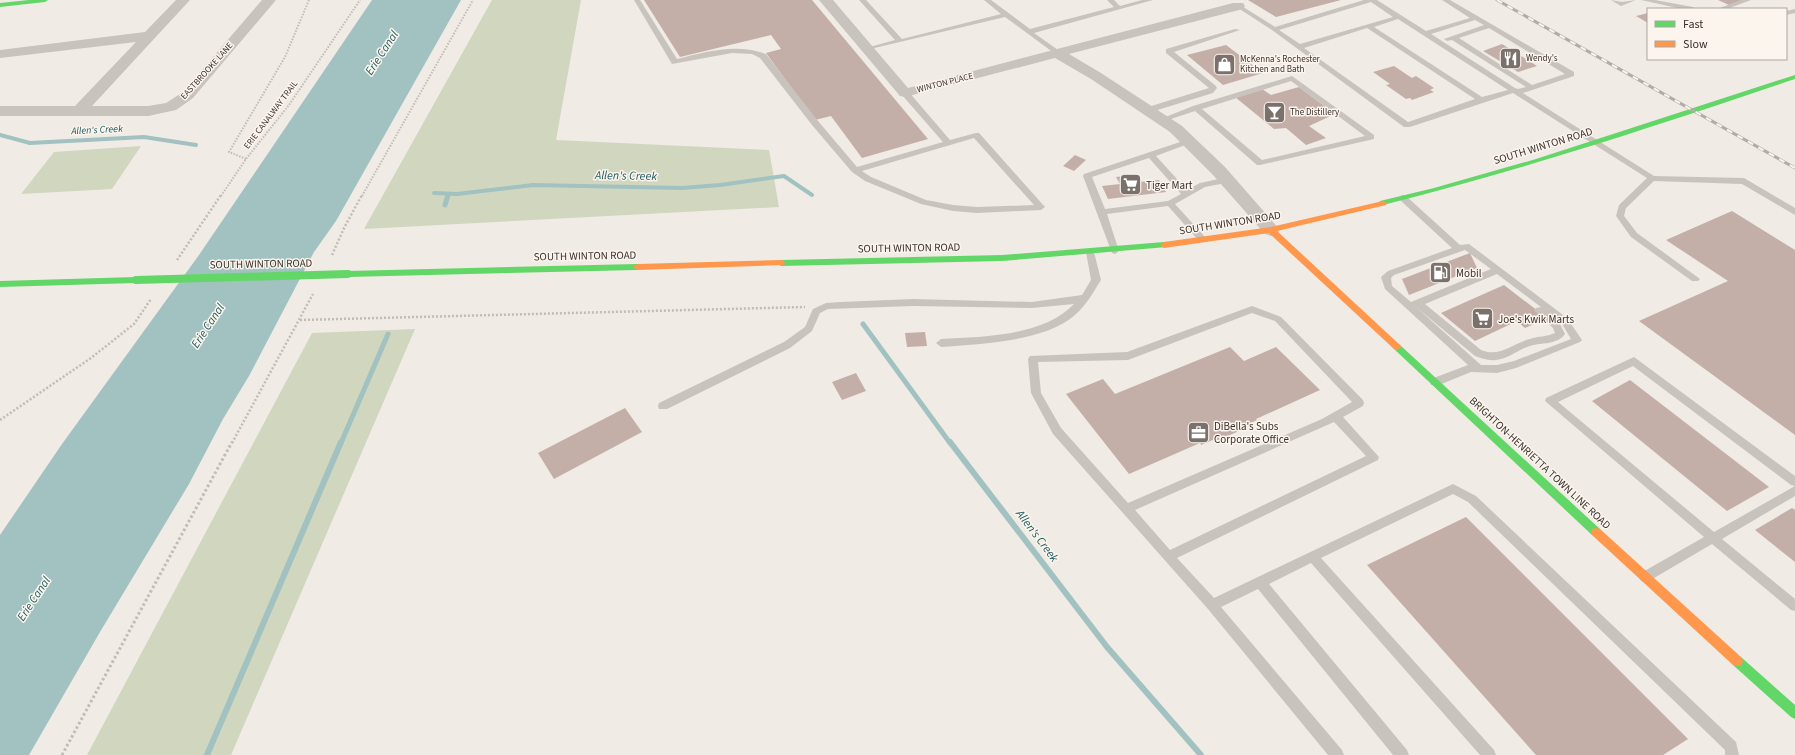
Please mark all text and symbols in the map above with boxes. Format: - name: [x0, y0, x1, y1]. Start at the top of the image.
- legend: [1647, 8, 1787, 60]
- text: Fast: [1683, 16, 1703, 33]
- water label: Erie Canal: [361, 27, 403, 79]
- text: Slow: [1683, 36, 1708, 53]
- street label: EASTBROOKE LANE: [178, 39, 236, 102]
- restaurant icon: Wendy's: [1497, 45, 1523, 71]
- shop icon: McKenna's Rochester Kitchen and Bath: [1212, 51, 1238, 77]
- place label: Wendy's: [1526, 52, 1558, 65]
- place label: McKenna's Rochester Kitchen and Bath: [1240, 53, 1321, 76]
- street label: WINTON PLACE: [915, 70, 975, 96]
- street label: ERIE CANALWAY TRAIL: [241, 78, 301, 152]
- bar icon: The Distillery: [1262, 99, 1288, 125]
- place label: The Distillery: [1290, 106, 1340, 119]
- water label: Allen's Creek: [70, 122, 123, 138]
- street label: SOUTH WINTON ROAD: [1492, 124, 1594, 168]
- water label: Allen's Creek: [594, 167, 657, 185]
- supermarket icon: Tiger Mart: [1117, 172, 1143, 198]
- place label: Tiger Mart: [1146, 178, 1193, 193]
- street label: SOUTH WINTON ROAD: [1178, 208, 1282, 238]
- street label: SOUTH WINTON ROAD: [858, 240, 961, 256]
- street label: SOUTH WINTON ROAD: [534, 248, 637, 264]
- street label: SOUTH WINTON ROAD: [210, 256, 313, 272]
- fuel station icon: Mobil: [1427, 260, 1453, 286]
- place label: Mobil: [1456, 266, 1482, 281]
- water label: Erie Canal: [187, 300, 229, 352]
- supermarket icon: Joe's Kwik Marts: [1469, 306, 1495, 332]
- place label: Joe's Kwik Marts: [1498, 312, 1574, 327]
- street label: BRIGHTON-HENRIETTA TOWN LINE ROAD: [1466, 393, 1614, 533]
- office icon: DiBella's Subs Corporate Office: [1186, 419, 1212, 445]
- place label: DiBella's Subs Corporate Office: [1214, 419, 1289, 447]
- water label: Allen's Creek: [1011, 505, 1063, 566]
- water label: Erie Canal: [13, 573, 55, 625]

